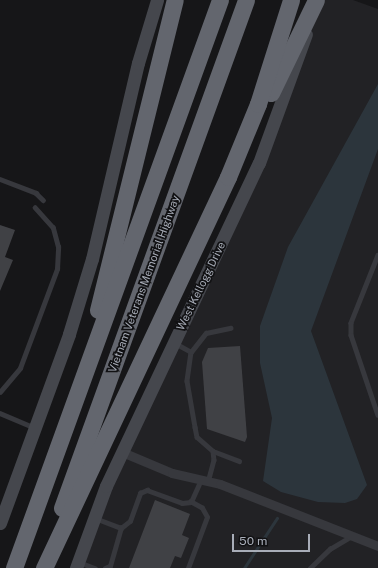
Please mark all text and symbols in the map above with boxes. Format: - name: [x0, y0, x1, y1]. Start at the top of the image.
- street label: Vietnam Veterans Memorial Highway: [106, 193, 182, 375]
- street label: West Kellogg Drive: [174, 240, 228, 332]
- scale bar: [234, 526, 312, 552]
- text: 50 m: [239, 534, 267, 548]

